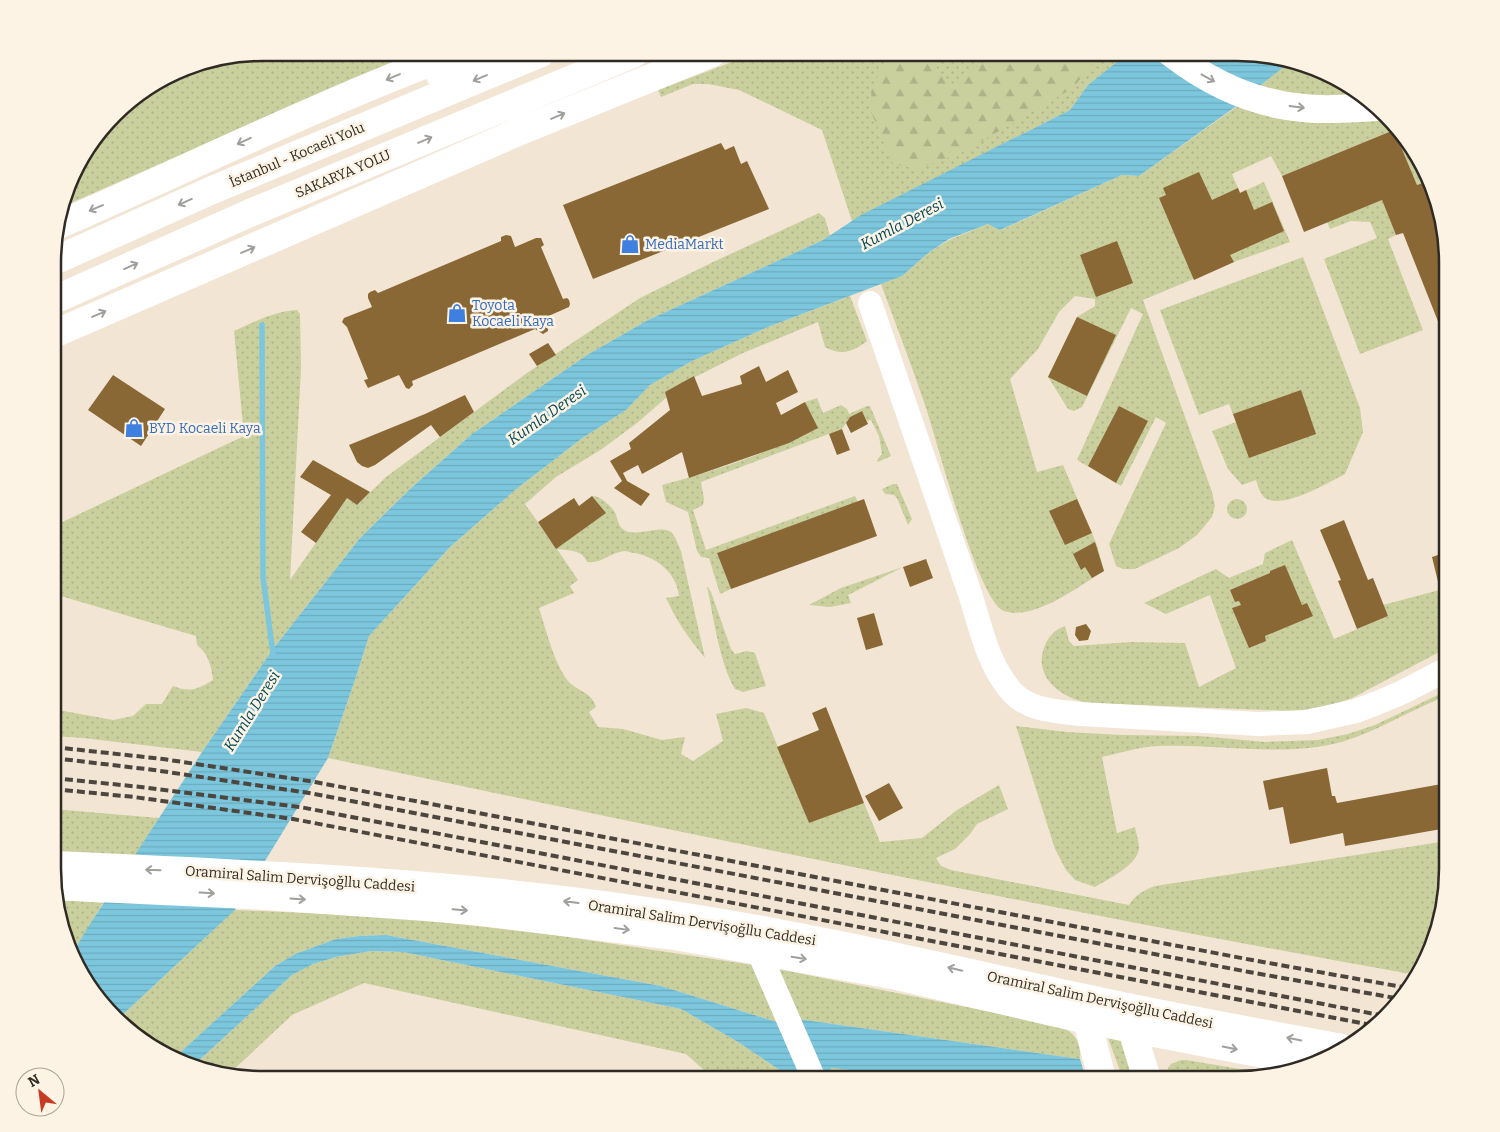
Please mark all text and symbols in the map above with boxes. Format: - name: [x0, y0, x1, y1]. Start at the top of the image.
- one-way arrow: [386, 73, 401, 82]
- one-way arrow: [1201, 73, 1216, 83]
- one-way arrow: [473, 74, 488, 84]
- one-way arrow: [1289, 103, 1305, 113]
- one-way arrow: [550, 110, 565, 120]
- street label: İstanbul - Kocaeli Yolu: [227, 119, 367, 191]
- one-way arrow: [417, 135, 432, 145]
- one-way arrow: [237, 137, 252, 147]
- street label: SAKARYA YOLU: [293, 146, 394, 202]
- water label: Kumla Deresi: [858, 195, 946, 253]
- one-way arrow: [178, 198, 193, 207]
- one-way arrow: [89, 204, 104, 214]
- shop icon: MediaMarkt: [619, 233, 641, 255]
- place label: MediaMarkt: [645, 236, 723, 253]
- one-way arrow: [240, 244, 255, 254]
- one-way arrow: [123, 261, 138, 271]
- place label: Toyota Kocaeli Kaya: [472, 297, 554, 330]
- shop icon: Toyota Kocaeli Kaya: [446, 302, 468, 324]
- one-way arrow: [91, 309, 106, 319]
- water label: Kumla Deresi: [505, 381, 589, 449]
- shop icon: BYD Kocaeli Kaya: [123, 417, 145, 439]
- place label: BYD Kocaeli Kaya: [149, 420, 261, 437]
- water label: Kumla Deresi: [220, 668, 284, 754]
- street label: Oramiral Salim Dervişoğllu Caddesi: [184, 862, 416, 896]
- one-way arrow: [145, 865, 161, 874]
- one-way arrow: [199, 889, 215, 898]
- one-way arrow: [290, 894, 306, 903]
- one-way arrow: [563, 897, 579, 907]
- street label: Oramiral Salim Dervişoğllu Caddesi: [587, 897, 817, 949]
- one-way arrow: [452, 905, 468, 915]
- one-way arrow: [613, 924, 629, 934]
- one-way arrow: [791, 953, 807, 963]
- one-way arrow: [947, 964, 963, 973]
- street label: Oramiral Salim Dervişoğllu Caddesi: [986, 968, 1214, 1032]
- one-way arrow: [1287, 1034, 1303, 1043]
- one-way arrow: [1221, 1043, 1237, 1053]
- north arrow: [15, 1067, 65, 1117]
- text: N: [25, 1071, 43, 1091]

